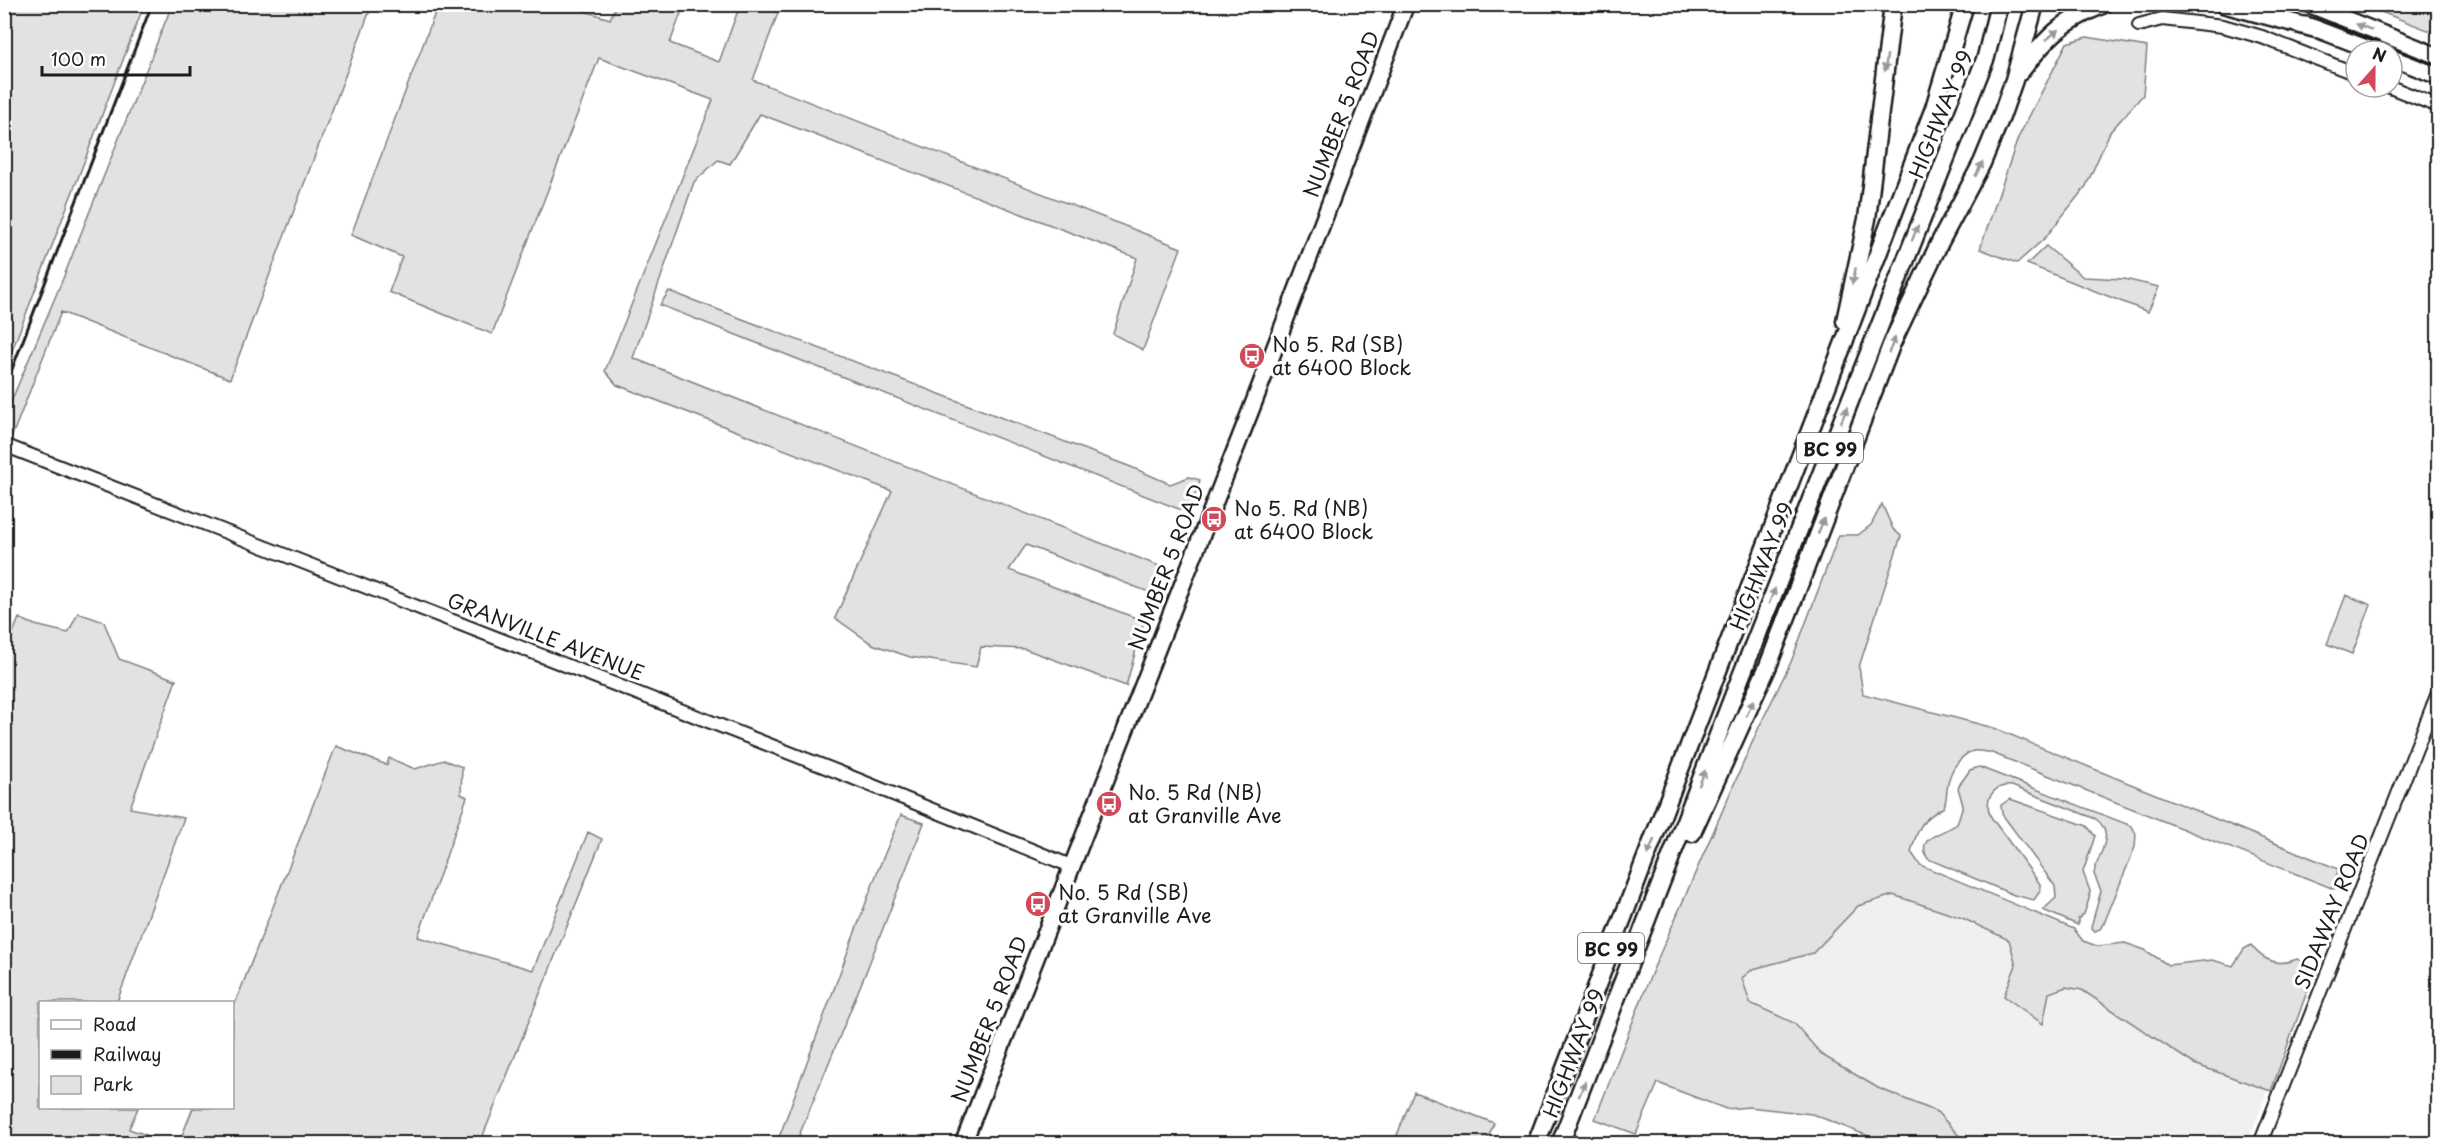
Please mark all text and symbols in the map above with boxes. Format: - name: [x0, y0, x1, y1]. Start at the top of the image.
- one-way arrow: [2355, 22, 2373, 32]
- street label: NUMBER 5 ROAD: [1295, 26, 1387, 202]
- one-way arrow: [2044, 29, 2059, 42]
- scale bar: [42, 39, 190, 77]
- north arrow: [2344, 39, 2404, 99]
- text: N: [2370, 41, 2390, 68]
- text: 100 m: [51, 45, 106, 72]
- street label: HIGHWAY 99: [1901, 45, 1979, 183]
- one-way arrow: [1881, 53, 1891, 72]
- one-way arrow: [1974, 161, 1983, 178]
- one-way arrow: [1910, 224, 1920, 242]
- one-way arrow: [1849, 267, 1858, 286]
- place label: No 5. Rd (SB) at 6400 Block: [1272, 329, 1411, 382]
- one-way arrow: [1887, 335, 1897, 353]
- bus stop icon: No 5. Rd (SB) at 6400 Block: [1237, 341, 1267, 371]
- one-way arrow: [1839, 406, 1849, 424]
- road number: BC 99: [1797, 433, 1863, 463]
- street label: NUMBER 5 ROAD: [1120, 479, 1212, 655]
- place label: No 5. Rd (NB) at 6400 Block: [1234, 493, 1373, 546]
- street label: HIGHWAY 99: [1722, 497, 1800, 635]
- bus stop icon: No 5. Rd (NB) at 6400 Block: [1199, 504, 1229, 534]
- one-way arrow: [1817, 517, 1827, 535]
- street label: GRANVILLE AVENUE: [443, 585, 649, 687]
- one-way arrow: [1768, 587, 1777, 605]
- one-way arrow: [1745, 699, 1754, 716]
- one-way arrow: [1698, 769, 1707, 787]
- place label: No. 5 Rd (NB) at Granville Ave: [1128, 777, 1282, 830]
- bus stop icon: No. 5 Rd (NB) at Granville Ave: [1094, 789, 1124, 819]
- street label: SIDAWAY ROAD: [2286, 829, 2376, 993]
- one-way arrow: [1645, 838, 1655, 856]
- place label: No. 5 Rd (SB) at Granville Ave: [1058, 877, 1212, 930]
- bus stop icon: No. 5 Rd (SB) at Granville Ave: [1023, 889, 1053, 919]
- street label: NUMBER 5 ROAD: [943, 931, 1035, 1107]
- road number: BC 99: [1578, 933, 1644, 963]
- street label: HIGHWAY 99: [1535, 984, 1611, 1122]
- legend: [39, 1001, 234, 1109]
- text: Road: [93, 1010, 137, 1037]
- text: Railway: [93, 1040, 161, 1067]
- text: Park: [93, 1070, 133, 1097]
- one-way arrow: [1578, 1080, 1587, 1098]

